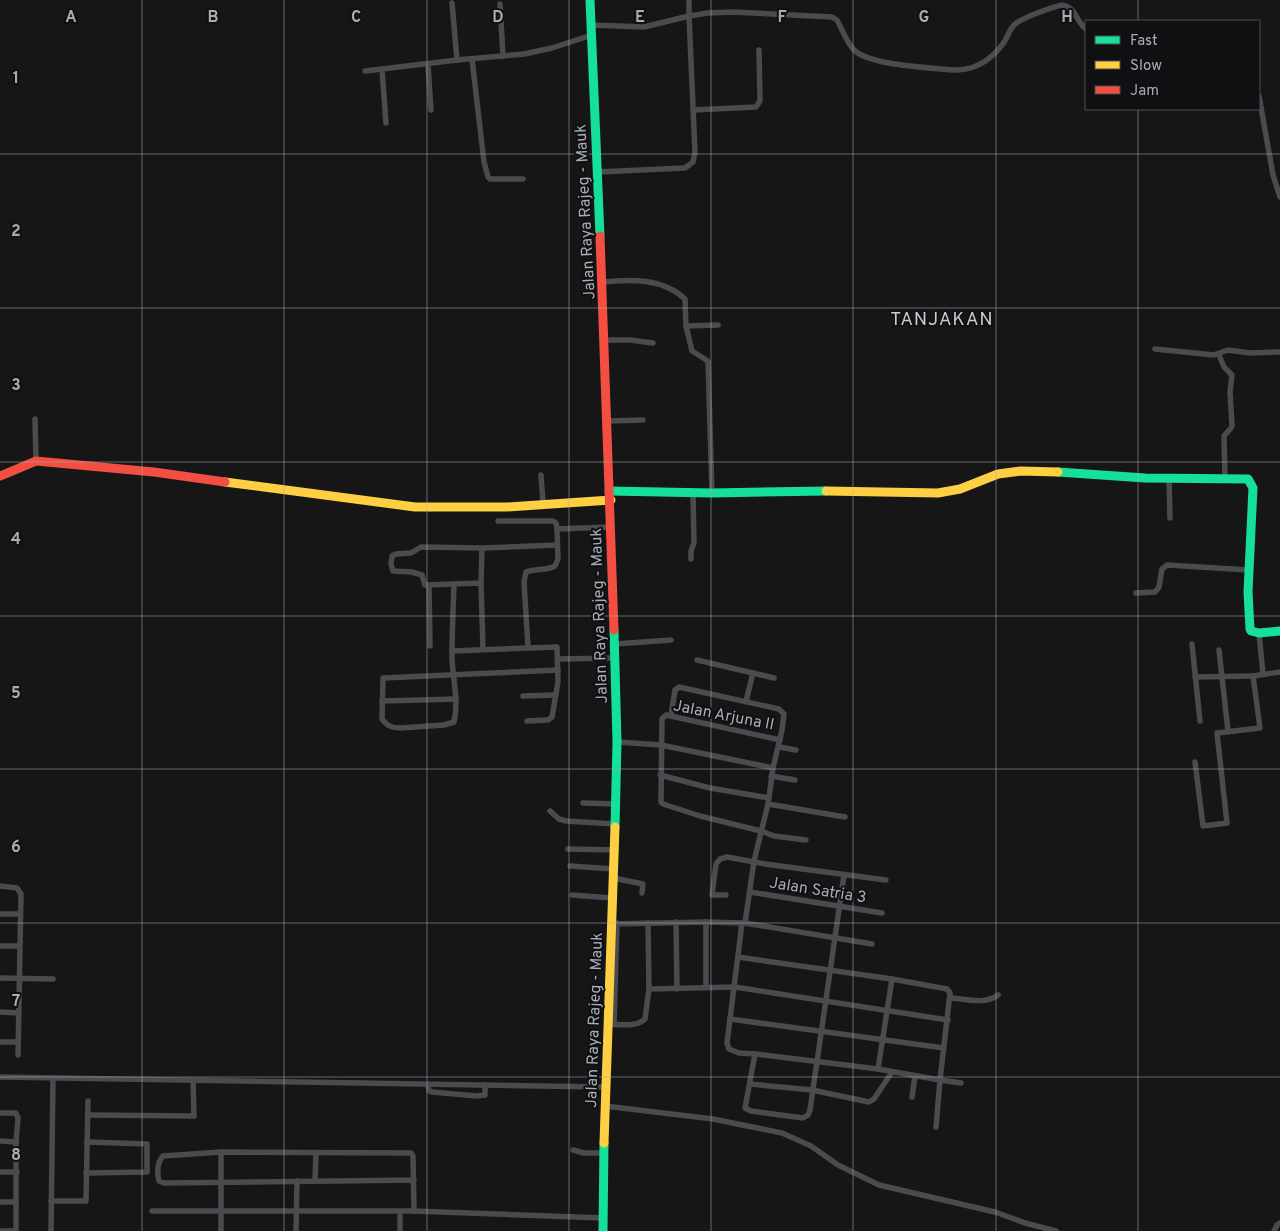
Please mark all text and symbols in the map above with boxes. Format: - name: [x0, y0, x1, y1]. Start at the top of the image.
- text: A: [65, 8, 77, 28]
- text: B: [207, 8, 219, 28]
- text: C: [351, 8, 361, 28]
- text: D: [492, 8, 504, 28]
- text: E: [635, 8, 645, 28]
- text: F: [777, 8, 787, 28]
- text: G: [919, 8, 929, 28]
- text: H: [1061, 8, 1073, 28]
- legend: [1085, 20, 1260, 110]
- text: Fast: [1130, 32, 1158, 51]
- text: Slow: [1130, 57, 1162, 76]
- text: 1: [13, 69, 19, 89]
- text: Jam: [1130, 82, 1159, 101]
- street label: Jalan Raya Rajeg - Mauk: [571, 124, 601, 300]
- text: 2: [11, 222, 21, 242]
- district label: TANJAKAN: [890, 308, 994, 332]
- text: 3: [11, 376, 21, 396]
- street label: Jalan Raya Rajeg - Mauk: [587, 528, 613, 704]
- text: 4: [11, 530, 21, 550]
- text: 5: [11, 684, 21, 704]
- street label: Jalan Arjuna II: [671, 696, 776, 736]
- text: 6: [11, 838, 21, 858]
- street label: Jalan Satria 3: [768, 873, 868, 909]
- street label: Jalan Raya Rajeg - Mauk: [582, 932, 608, 1108]
- text: 7: [12, 992, 20, 1012]
- text: 8: [11, 1146, 21, 1166]

